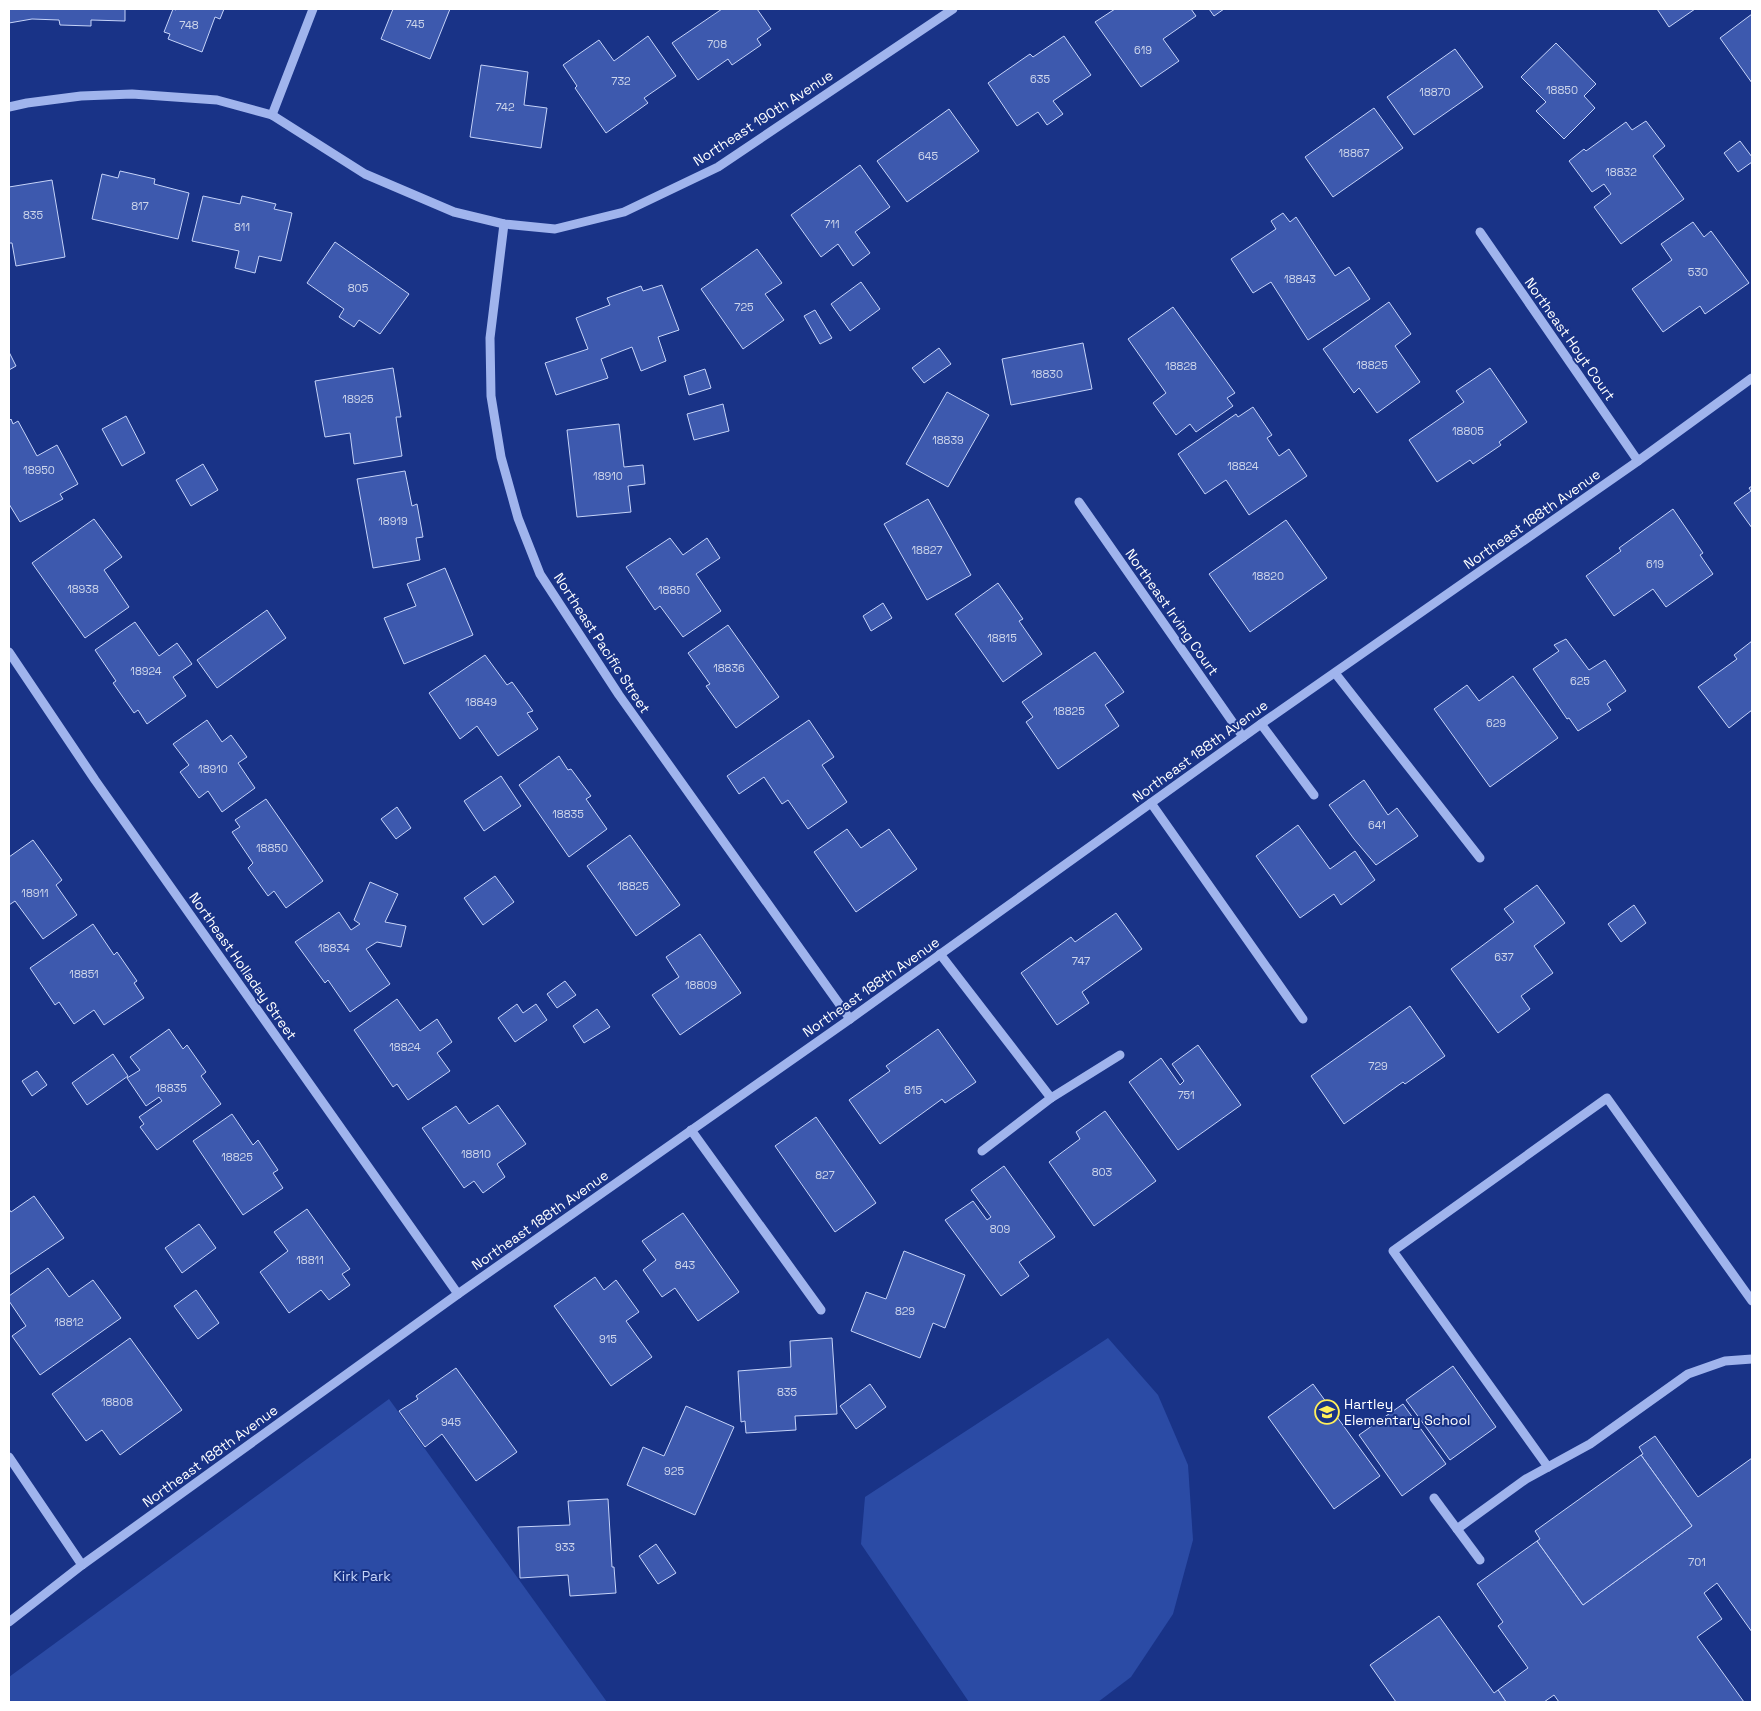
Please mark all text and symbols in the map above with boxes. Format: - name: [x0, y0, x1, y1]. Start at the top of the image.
- house number: 745: [405, 17, 425, 31]
- house number: 748: [179, 18, 199, 32]
- house number: 708: [707, 37, 727, 51]
- house number: 619: [1134, 43, 1152, 57]
- street label: Northeast 190th Avenue: [690, 66, 836, 170]
- house number: 635: [1030, 72, 1050, 86]
- house number: 732: [611, 74, 631, 88]
- house number: 18850: [1546, 83, 1578, 97]
- house number: 18870: [1419, 85, 1451, 99]
- house number: 742: [495, 100, 515, 114]
- house number: 18867: [1338, 146, 1370, 160]
- house number: 645: [918, 149, 939, 163]
- house number: 18832: [1605, 165, 1637, 179]
- house number: 817: [131, 199, 149, 213]
- house number: 835: [23, 208, 43, 222]
- house number: 711: [824, 217, 840, 231]
- house number: 811: [234, 220, 250, 234]
- house number: 530: [1688, 265, 1708, 279]
- house number: 18843: [1284, 272, 1316, 286]
- street label: Northeast Hoyt Court: [1521, 274, 1619, 404]
- house number: 805: [348, 281, 369, 295]
- house number: 725: [734, 300, 754, 314]
- house number: 18825: [1356, 358, 1388, 372]
- house number: 18828: [1165, 359, 1197, 373]
- house number: 18830: [1031, 367, 1063, 381]
- house number: 18925: [342, 392, 374, 406]
- house number: 18805: [1452, 424, 1484, 438]
- house number: 18839: [932, 433, 964, 447]
- house number: 18824: [1227, 459, 1259, 473]
- house number: 18950: [23, 463, 55, 477]
- street label: Northeast 188th Avenue: [1460, 465, 1604, 573]
- house number: 18910: [593, 469, 623, 483]
- house number: 18919: [378, 514, 408, 528]
- house number: 18827: [911, 543, 943, 557]
- street label: Northeast Irving Court: [1121, 545, 1223, 679]
- house number: 619: [1646, 557, 1664, 571]
- street label: Northeast Pacific Street: [550, 569, 654, 717]
- house number: 18820: [1252, 569, 1284, 583]
- house number: 18938: [67, 582, 99, 596]
- house number: 18850: [658, 583, 690, 597]
- house number: 18815: [987, 631, 1017, 645]
- house number: 18836: [713, 661, 745, 675]
- house number: 18924: [130, 664, 162, 678]
- house number: 625: [1570, 674, 1590, 688]
- house number: 18849: [465, 695, 497, 709]
- street label: Northeast 188th Avenue: [1129, 696, 1271, 806]
- house number: 18825: [1053, 704, 1085, 718]
- house number: 629: [1486, 716, 1506, 730]
- house number: 18910: [198, 762, 228, 776]
- house number: 18835: [552, 807, 584, 821]
- house number: 641: [1368, 818, 1386, 832]
- house number: 18850: [256, 841, 288, 855]
- house number: 18825: [617, 879, 649, 893]
- house number: 18911: [21, 886, 49, 900]
- street label: Northeast Holladay Street: [185, 889, 301, 1043]
- street label: Northeast 188th Avenue: [799, 933, 943, 1041]
- house number: 18834: [318, 941, 350, 955]
- house number: 637: [1494, 950, 1514, 964]
- house number: 747: [1072, 954, 1090, 968]
- house number: 18851: [69, 967, 99, 981]
- house number: 18809: [685, 978, 717, 992]
- house number: 18824: [389, 1040, 421, 1054]
- house number: 729: [1368, 1059, 1388, 1073]
- house number: 18835: [155, 1081, 187, 1095]
- house number: 815: [904, 1083, 922, 1097]
- house number: 751: [1177, 1088, 1195, 1102]
- house number: 18810: [461, 1147, 491, 1161]
- house number: 18825: [221, 1150, 253, 1164]
- house number: 803: [1092, 1165, 1113, 1179]
- street label: Northeast 188th Avenue: [468, 1166, 612, 1274]
- house number: 827: [815, 1168, 835, 1182]
- house number: 809: [990, 1222, 1011, 1236]
- house number: 18811: [296, 1253, 324, 1267]
- house number: 843: [675, 1258, 696, 1272]
- house number: 829: [895, 1304, 915, 1318]
- house number: 18812: [54, 1315, 84, 1329]
- house number: 915: [599, 1332, 617, 1346]
- house number: 835: [777, 1385, 797, 1399]
- house number: 18808: [101, 1395, 133, 1409]
- place label: Hartley Elementary School: [1344, 1395, 1470, 1429]
- school or university icon: Hartley Elementary School: [1314, 1399, 1340, 1425]
- street label: Northeast 188th Avenue: [139, 1401, 281, 1511]
- house number: 945: [441, 1415, 462, 1429]
- house number: 925: [664, 1464, 684, 1478]
- house number: 933: [555, 1540, 575, 1554]
- house number: 701: [1688, 1555, 1706, 1569]
- park label: Kirk Park: [333, 1567, 391, 1585]

